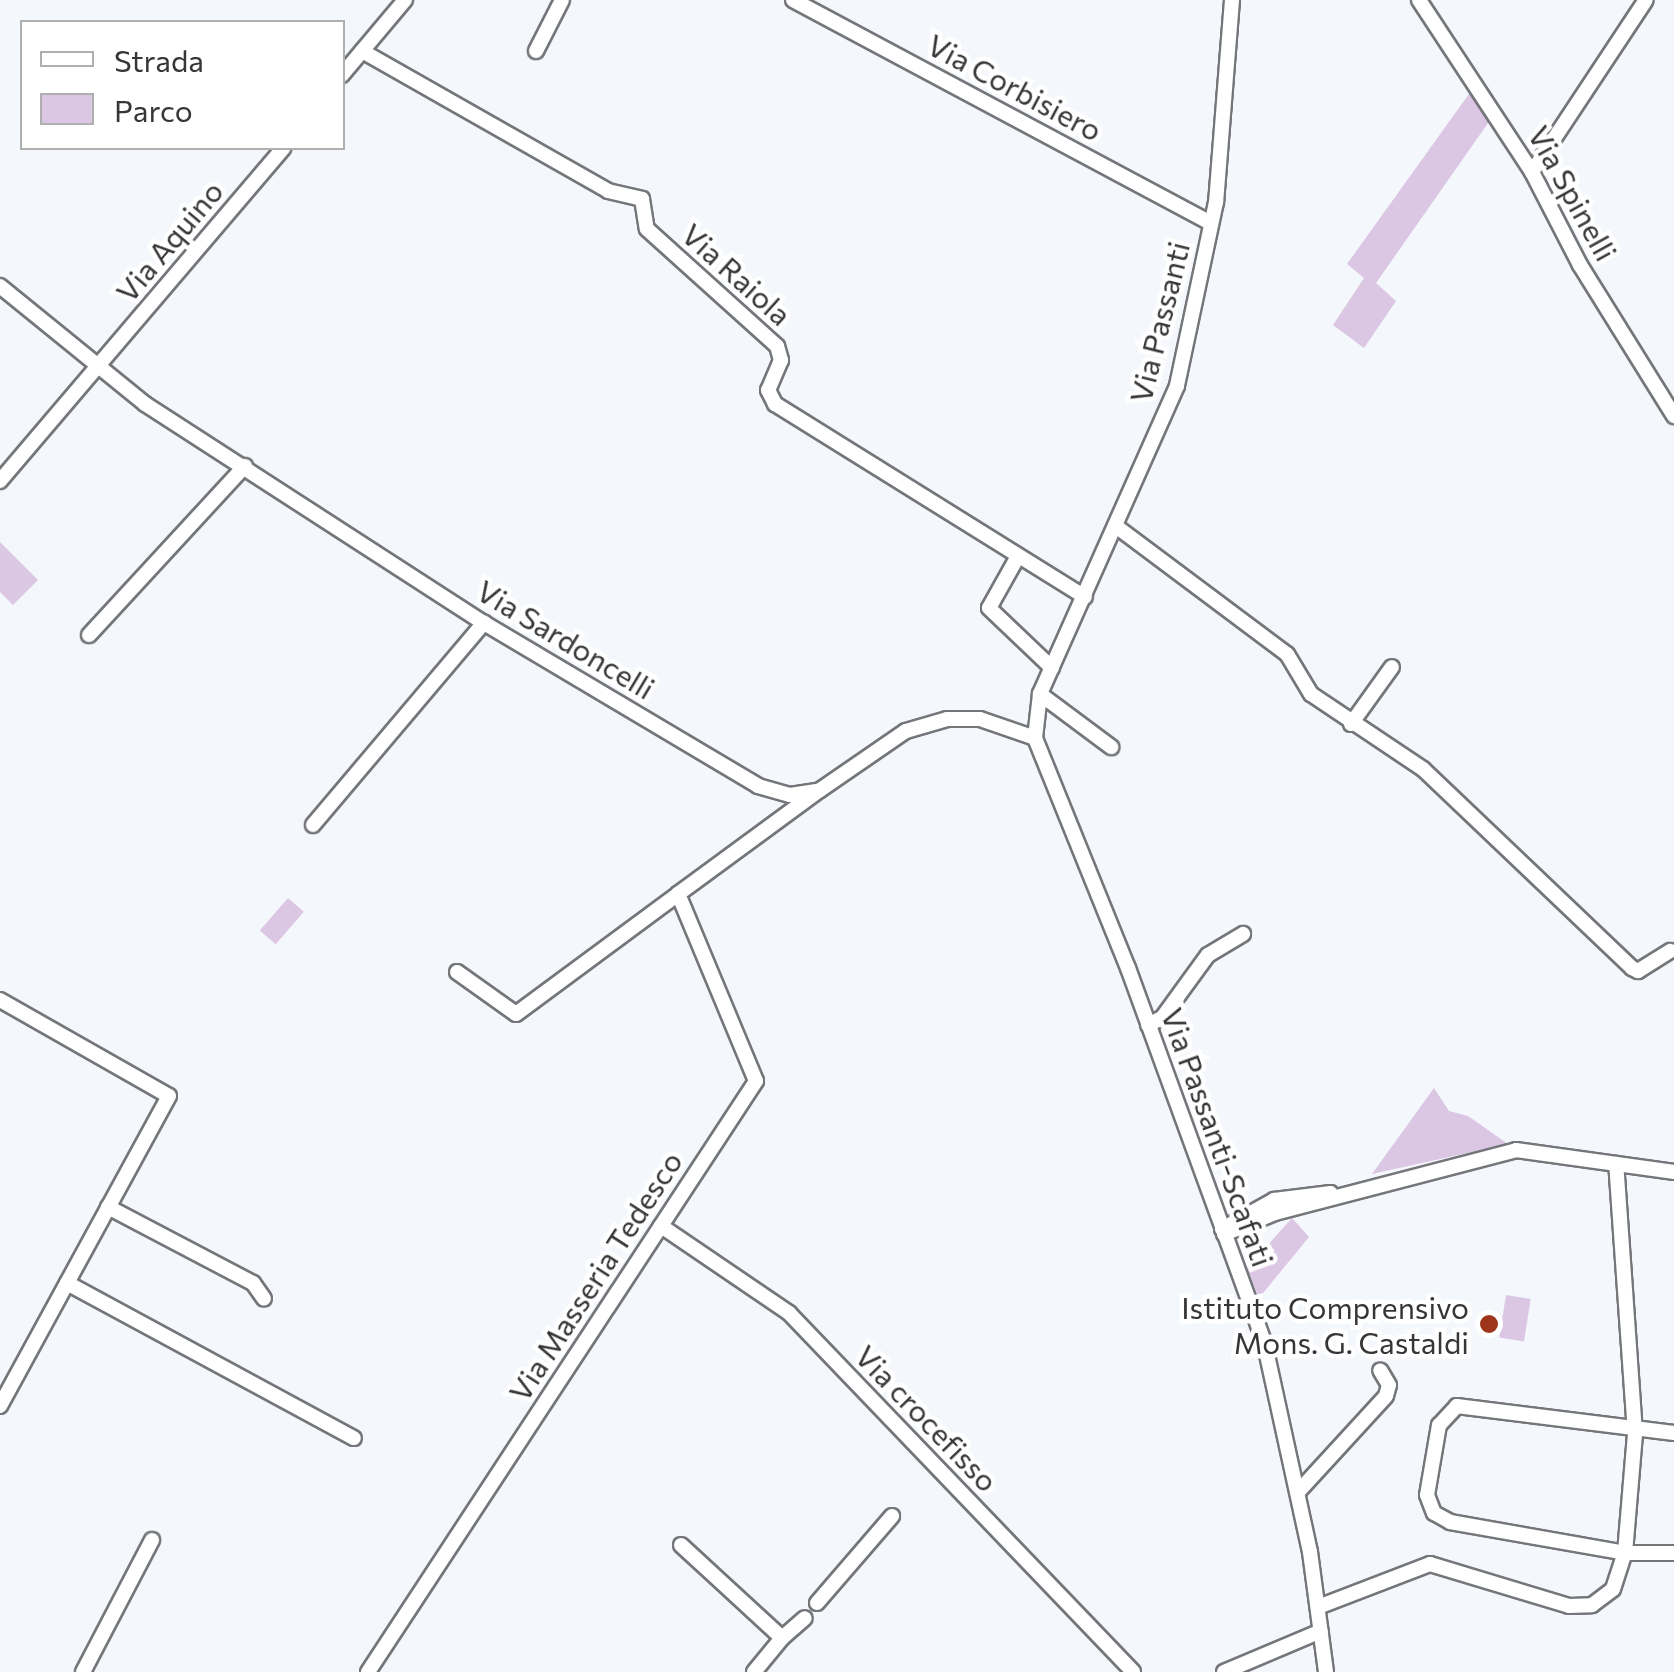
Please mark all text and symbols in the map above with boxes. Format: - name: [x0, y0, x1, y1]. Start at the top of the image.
- legend: [20, 20, 345, 150]
- street label: Via Corbisiero: [922, 26, 1108, 148]
- text: Strada: [114, 41, 204, 78]
- text: Parco: [114, 91, 193, 128]
- street label: Via Spinelli: [1521, 119, 1625, 267]
- street label: Via Aquino: [108, 173, 230, 309]
- street label: Via Raiola: [675, 216, 799, 332]
- street label: Via Passanti: [1122, 238, 1196, 406]
- street label: Via Sardoncelli: [471, 572, 661, 706]
- street label: Via Passanti-Scafati: [1154, 1003, 1282, 1271]
- street label: Via Masseria Tedesco: [501, 1144, 689, 1408]
- place label: Istituto Comprensivo Mons. G. Castaldi: [1181, 1289, 1469, 1360]
- marker: Istituto Comprensivo Mons. G. Castaldi: [1478, 1313, 1500, 1335]
- street label: Via crocefisso: [848, 1337, 1006, 1499]

